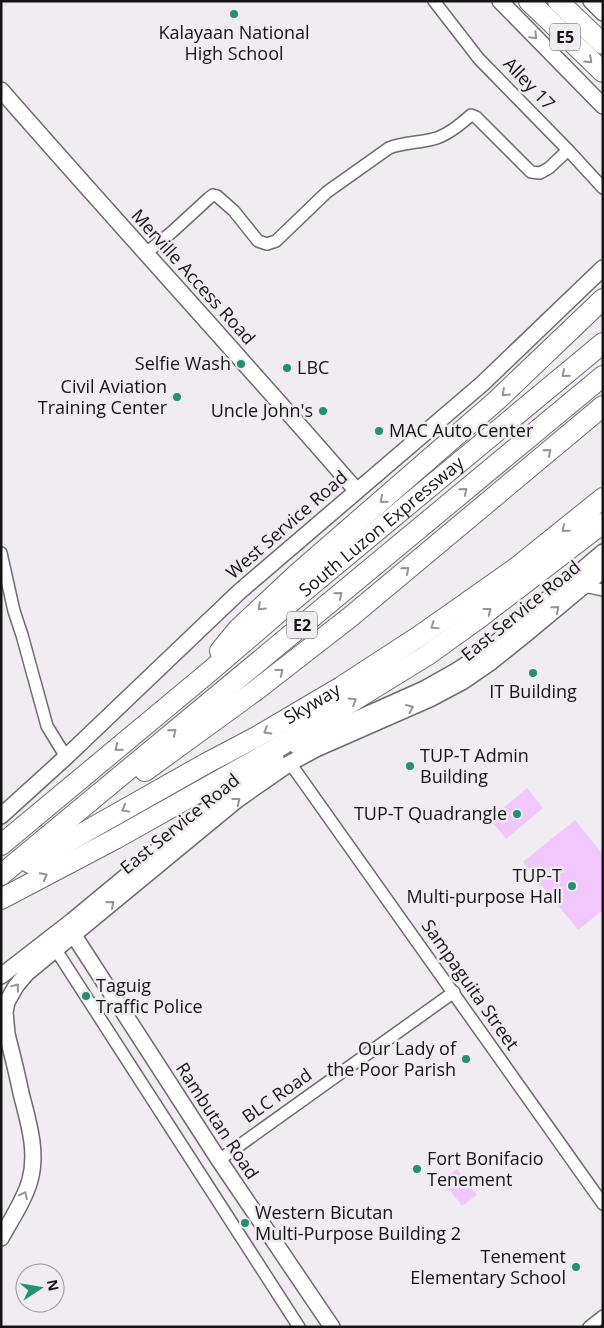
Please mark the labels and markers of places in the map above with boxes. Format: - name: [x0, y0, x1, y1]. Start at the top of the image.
- marker: Kalayaan National High School: [228, 8, 240, 20]
- place label: Kalayaan National High School: [158, 20, 310, 65]
- place label: Selfie Wash: [135, 351, 231, 375]
- place label: LBC: [297, 355, 329, 379]
- marker: Selfie Wash: [235, 358, 247, 370]
- marker: LBC: [281, 362, 293, 374]
- place label: Civil Aviation Training Center: [38, 374, 168, 419]
- marker: Civil Aviation Training Center: [171, 391, 183, 403]
- place label: Uncle John's: [211, 398, 313, 422]
- marker: Uncle John's: [317, 405, 329, 417]
- place label: MAC Auto Center: [389, 418, 534, 442]
- marker: MAC Auto Center: [373, 425, 385, 437]
- marker: IT Building: [527, 667, 539, 679]
- place label: IT Building: [489, 679, 577, 703]
- place label: TUP-T Admin Building: [420, 743, 529, 788]
- marker: TUP-T Admin Building: [404, 760, 416, 772]
- place label: TUP-T Quadrangle: [354, 801, 507, 825]
- marker: TUP-T Quadrangle: [511, 808, 523, 820]
- place label: TUP-T Multi-purpose Hall: [407, 863, 562, 908]
- marker: TUP-T Multi-purpose Hall: [566, 880, 578, 892]
- place label: Taguig Traffic Police: [96, 973, 203, 1018]
- marker: Taguig Traffic Police: [80, 990, 92, 1002]
- place label: Our Lady of the Poor Parish: [327, 1036, 457, 1081]
- marker: Our Lady of the Poor Parish: [460, 1053, 472, 1065]
- place label: Fort Bonifacio Tenement: [427, 1146, 544, 1191]
- marker: Fort Bonifacio Tenement: [411, 1163, 423, 1175]
- place label: Western Bicutan Multi-Purpose Building 2: [255, 1200, 461, 1245]
- marker: Western Bicutan Multi-Purpose Building 2: [239, 1217, 251, 1229]
- place label: Tenement Elementary School: [410, 1244, 566, 1289]
- marker: Tenement Elementary School: [570, 1261, 582, 1273]

